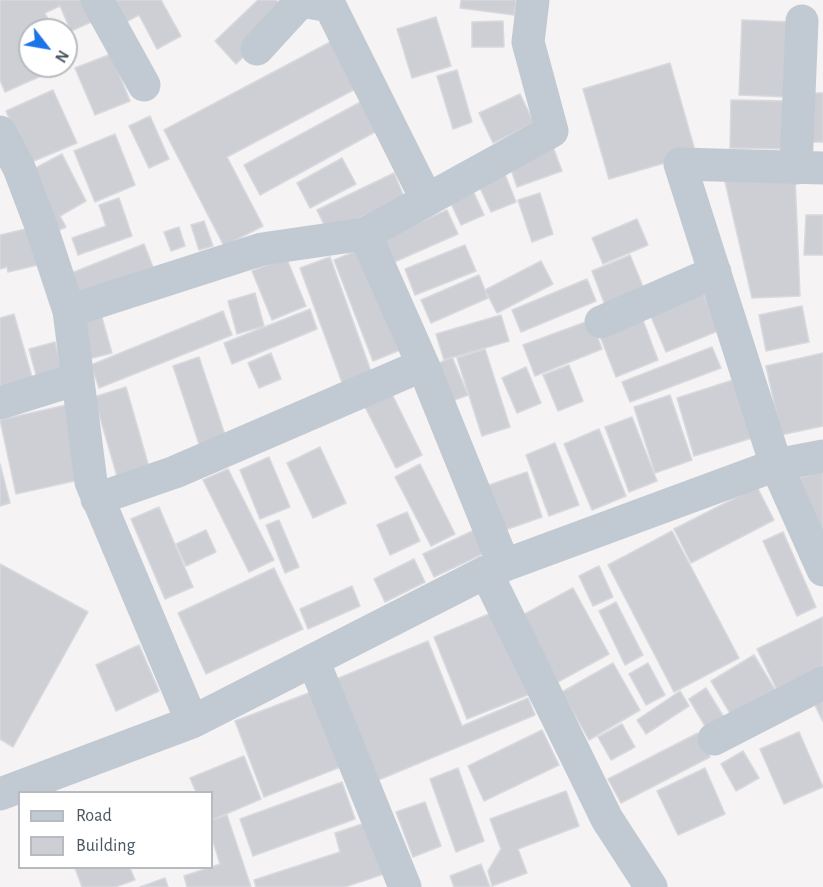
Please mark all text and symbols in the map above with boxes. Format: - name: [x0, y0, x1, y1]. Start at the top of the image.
- north arrow: [18, 18, 78, 78]
- text: N: [52, 47, 71, 65]
- legend: [18, 791, 213, 869]
- text: Road: [76, 807, 112, 825]
- text: Building: [76, 837, 135, 855]

